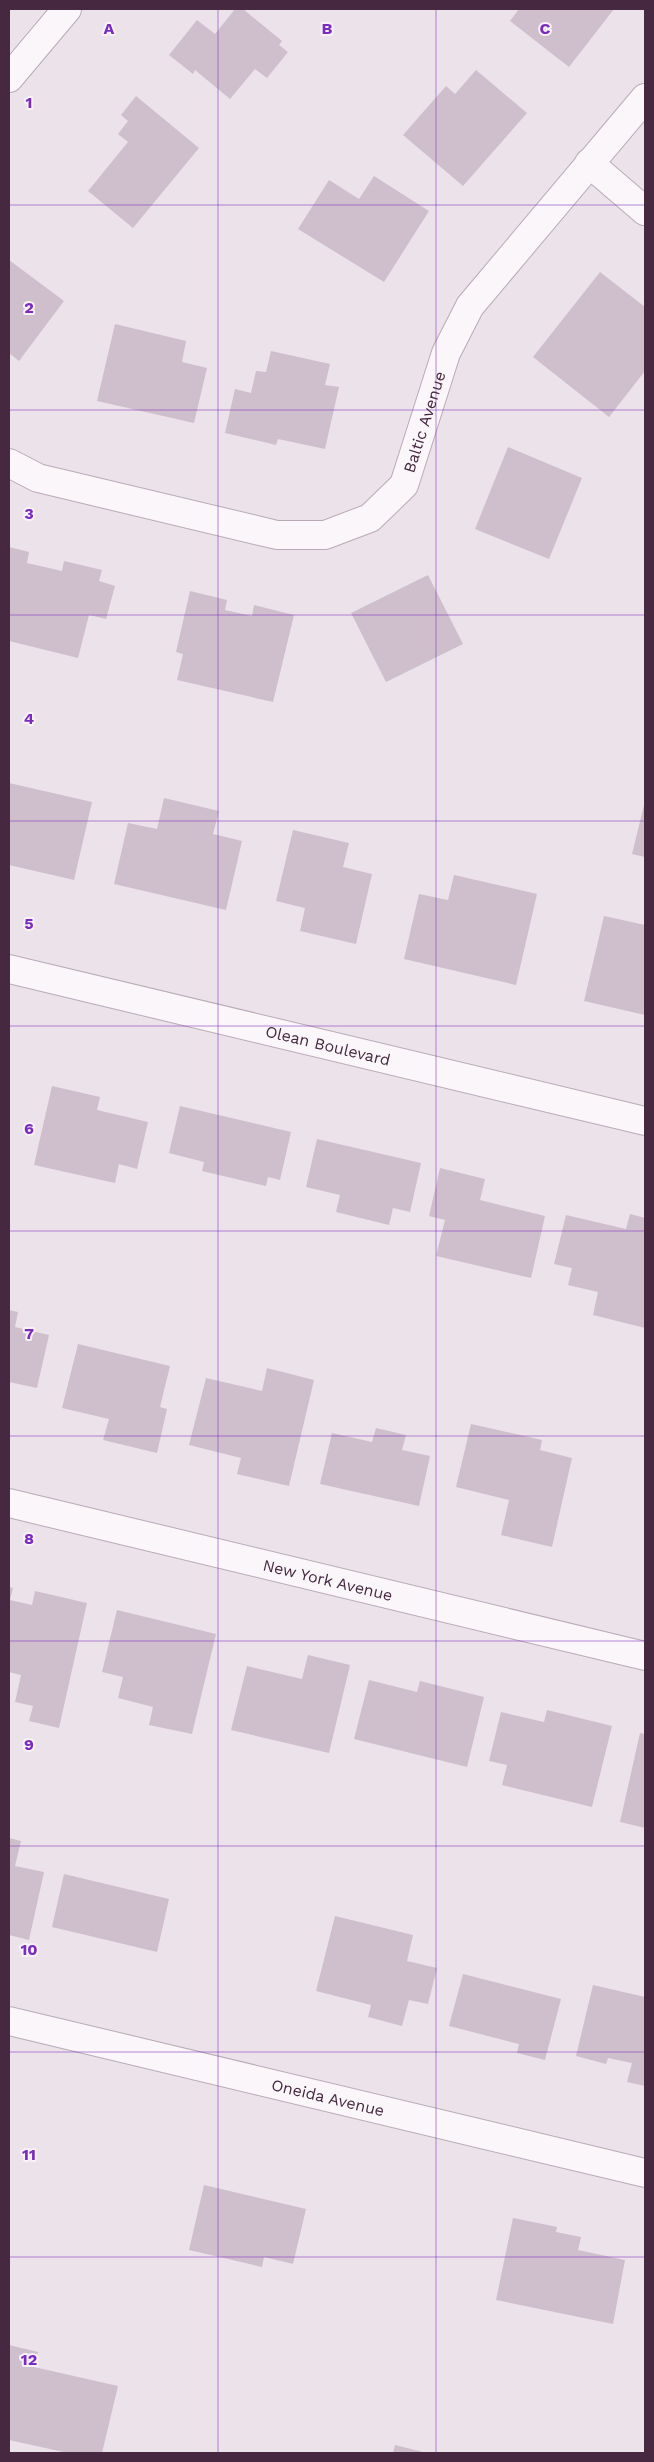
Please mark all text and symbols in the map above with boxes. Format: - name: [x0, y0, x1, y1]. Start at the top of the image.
- text: A: [104, 19, 115, 38]
- text: B: [322, 19, 333, 38]
- text: C: [540, 19, 551, 38]
- text: 1: [26, 93, 32, 112]
- text: 2: [24, 298, 34, 317]
- street label: Baltic Avenue: [399, 369, 449, 475]
- text: 3: [24, 504, 34, 523]
- text: 4: [24, 709, 34, 728]
- text: 5: [24, 914, 34, 933]
- street label: Olean Boulevard: [264, 1021, 392, 1069]
- text: 6: [24, 1119, 34, 1138]
- text: 7: [24, 1324, 34, 1343]
- text: 8: [24, 1529, 34, 1548]
- street label: New York Avenue: [261, 1555, 395, 1604]
- text: 9: [24, 1735, 34, 1754]
- text: 10: [20, 1940, 38, 1959]
- street label: Oneida Avenue: [270, 2075, 386, 2120]
- text: 11: [22, 2145, 36, 2164]
- text: 12: [21, 2350, 37, 2369]

